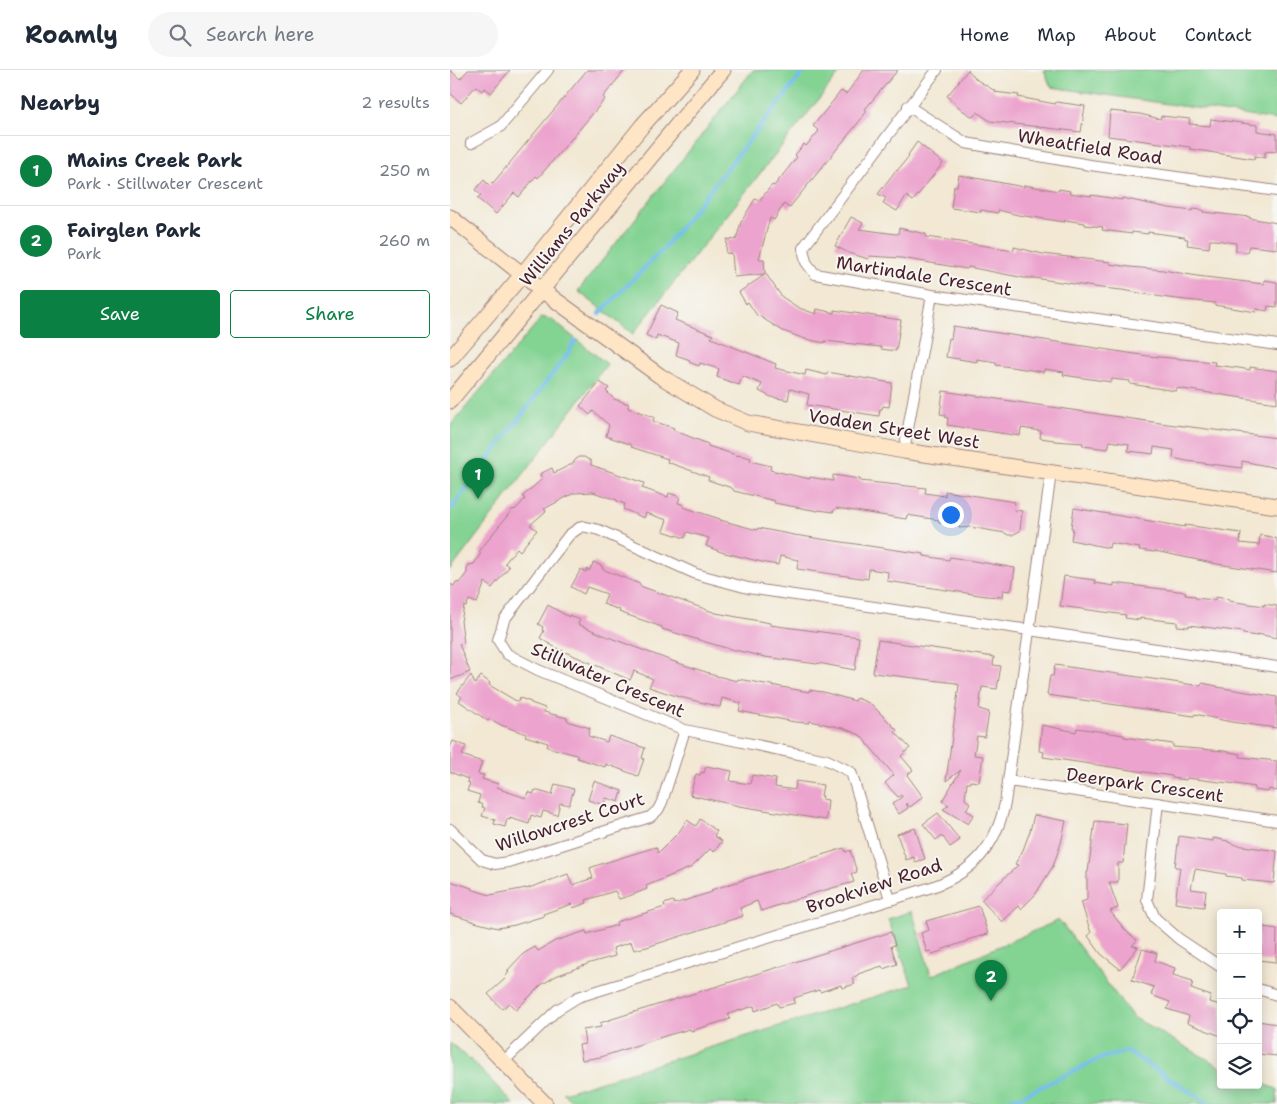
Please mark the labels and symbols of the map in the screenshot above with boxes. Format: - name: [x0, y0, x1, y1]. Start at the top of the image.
- street label: Wheatfield Road: [1016, 124, 1164, 170]
- street label: Williams Parkway: [514, 156, 630, 292]
- street label: Martindale Crescent: [834, 250, 1014, 302]
- street label: Vodden Street West: [806, 404, 982, 454]
- pin: 1: [462, 458, 494, 499]
- your location: [938, 502, 964, 528]
- street label: Stillwater Crescent: [527, 637, 689, 723]
- street label: Deerpark Crescent: [1065, 762, 1226, 808]
- street label: Willowcrest Court: [492, 787, 648, 857]
- street label: Brookview Road: [803, 853, 945, 919]
- pin: 2: [975, 960, 1007, 1001]

